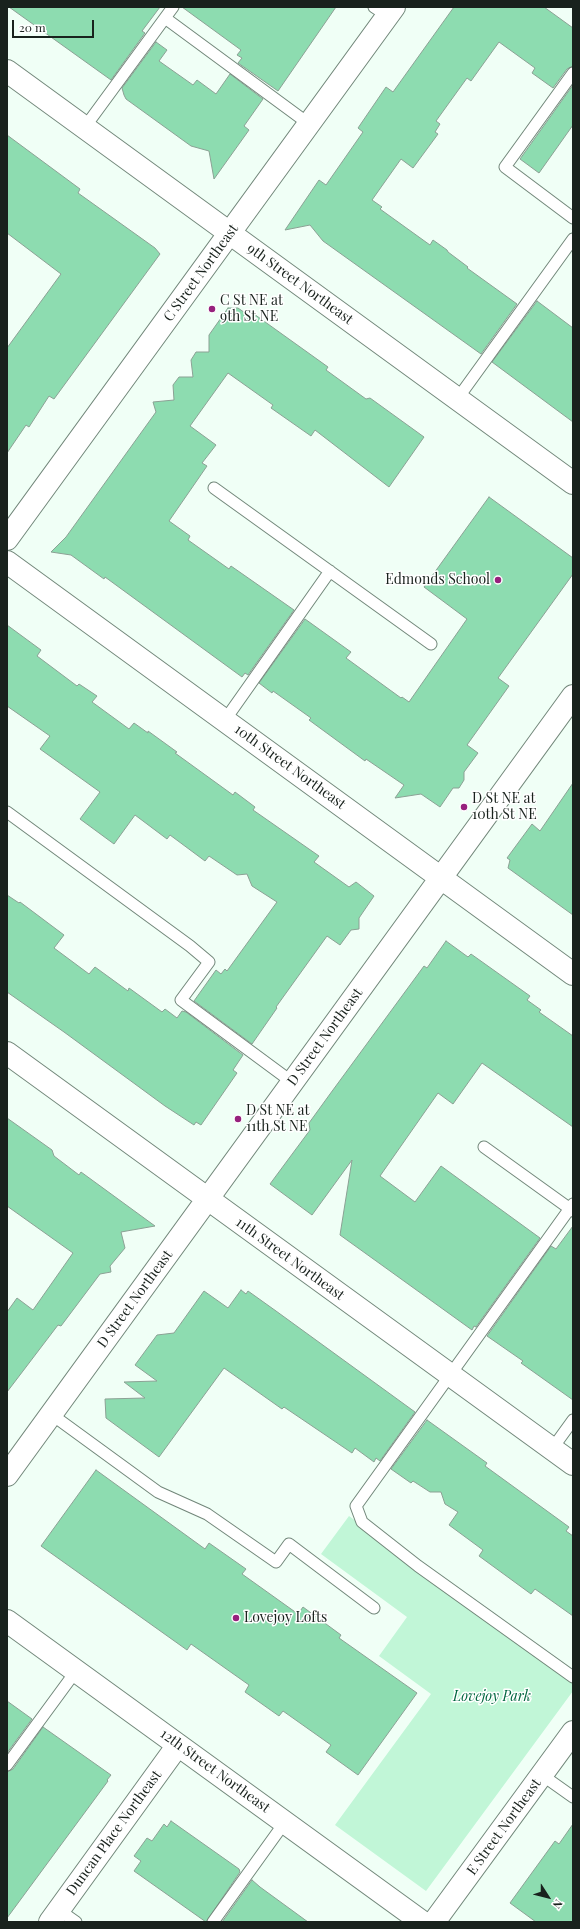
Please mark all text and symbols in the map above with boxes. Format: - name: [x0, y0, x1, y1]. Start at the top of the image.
- scale bar: [14, 12, 96, 38]
- text: 20 m: [19, 19, 46, 35]
- street label: C Street Northeast: [160, 221, 242, 325]
- street label: 9th Street Northeast: [244, 240, 356, 328]
- place label: C St NE at 9th St NE: [220, 293, 283, 326]
- marker: C St NE at 9th St NE: [207, 304, 217, 314]
- place label: Edmonds School: [385, 572, 490, 588]
- marker: Edmonds School: [493, 575, 503, 585]
- street label: 10th Street Northeast: [231, 721, 349, 813]
- place label: D St NE at 10th St NE: [472, 791, 537, 824]
- marker: D St NE at 10th St NE: [459, 802, 469, 812]
- street label: D Street Northeast: [284, 985, 366, 1089]
- place label: D St NE at 11th St NE: [246, 1103, 309, 1136]
- marker: D St NE at 11th St NE: [233, 1114, 243, 1124]
- street label: 11th Street Northeast: [232, 1214, 348, 1304]
- street label: D Street Northeast: [94, 1247, 176, 1351]
- place label: Lovejoy Lofts: [244, 1610, 327, 1626]
- marker: Lovejoy Lofts: [231, 1613, 241, 1623]
- park label: Lovejoy Park: [453, 1689, 531, 1705]
- street label: 12th Street Northeast: [157, 1726, 273, 1816]
- street label: Duncan Place Northeast: [63, 1767, 165, 1899]
- street label: E Street Northeast: [463, 1776, 545, 1878]
- north arrow: [528, 1877, 568, 1917]
- text: N: [550, 1897, 567, 1912]

